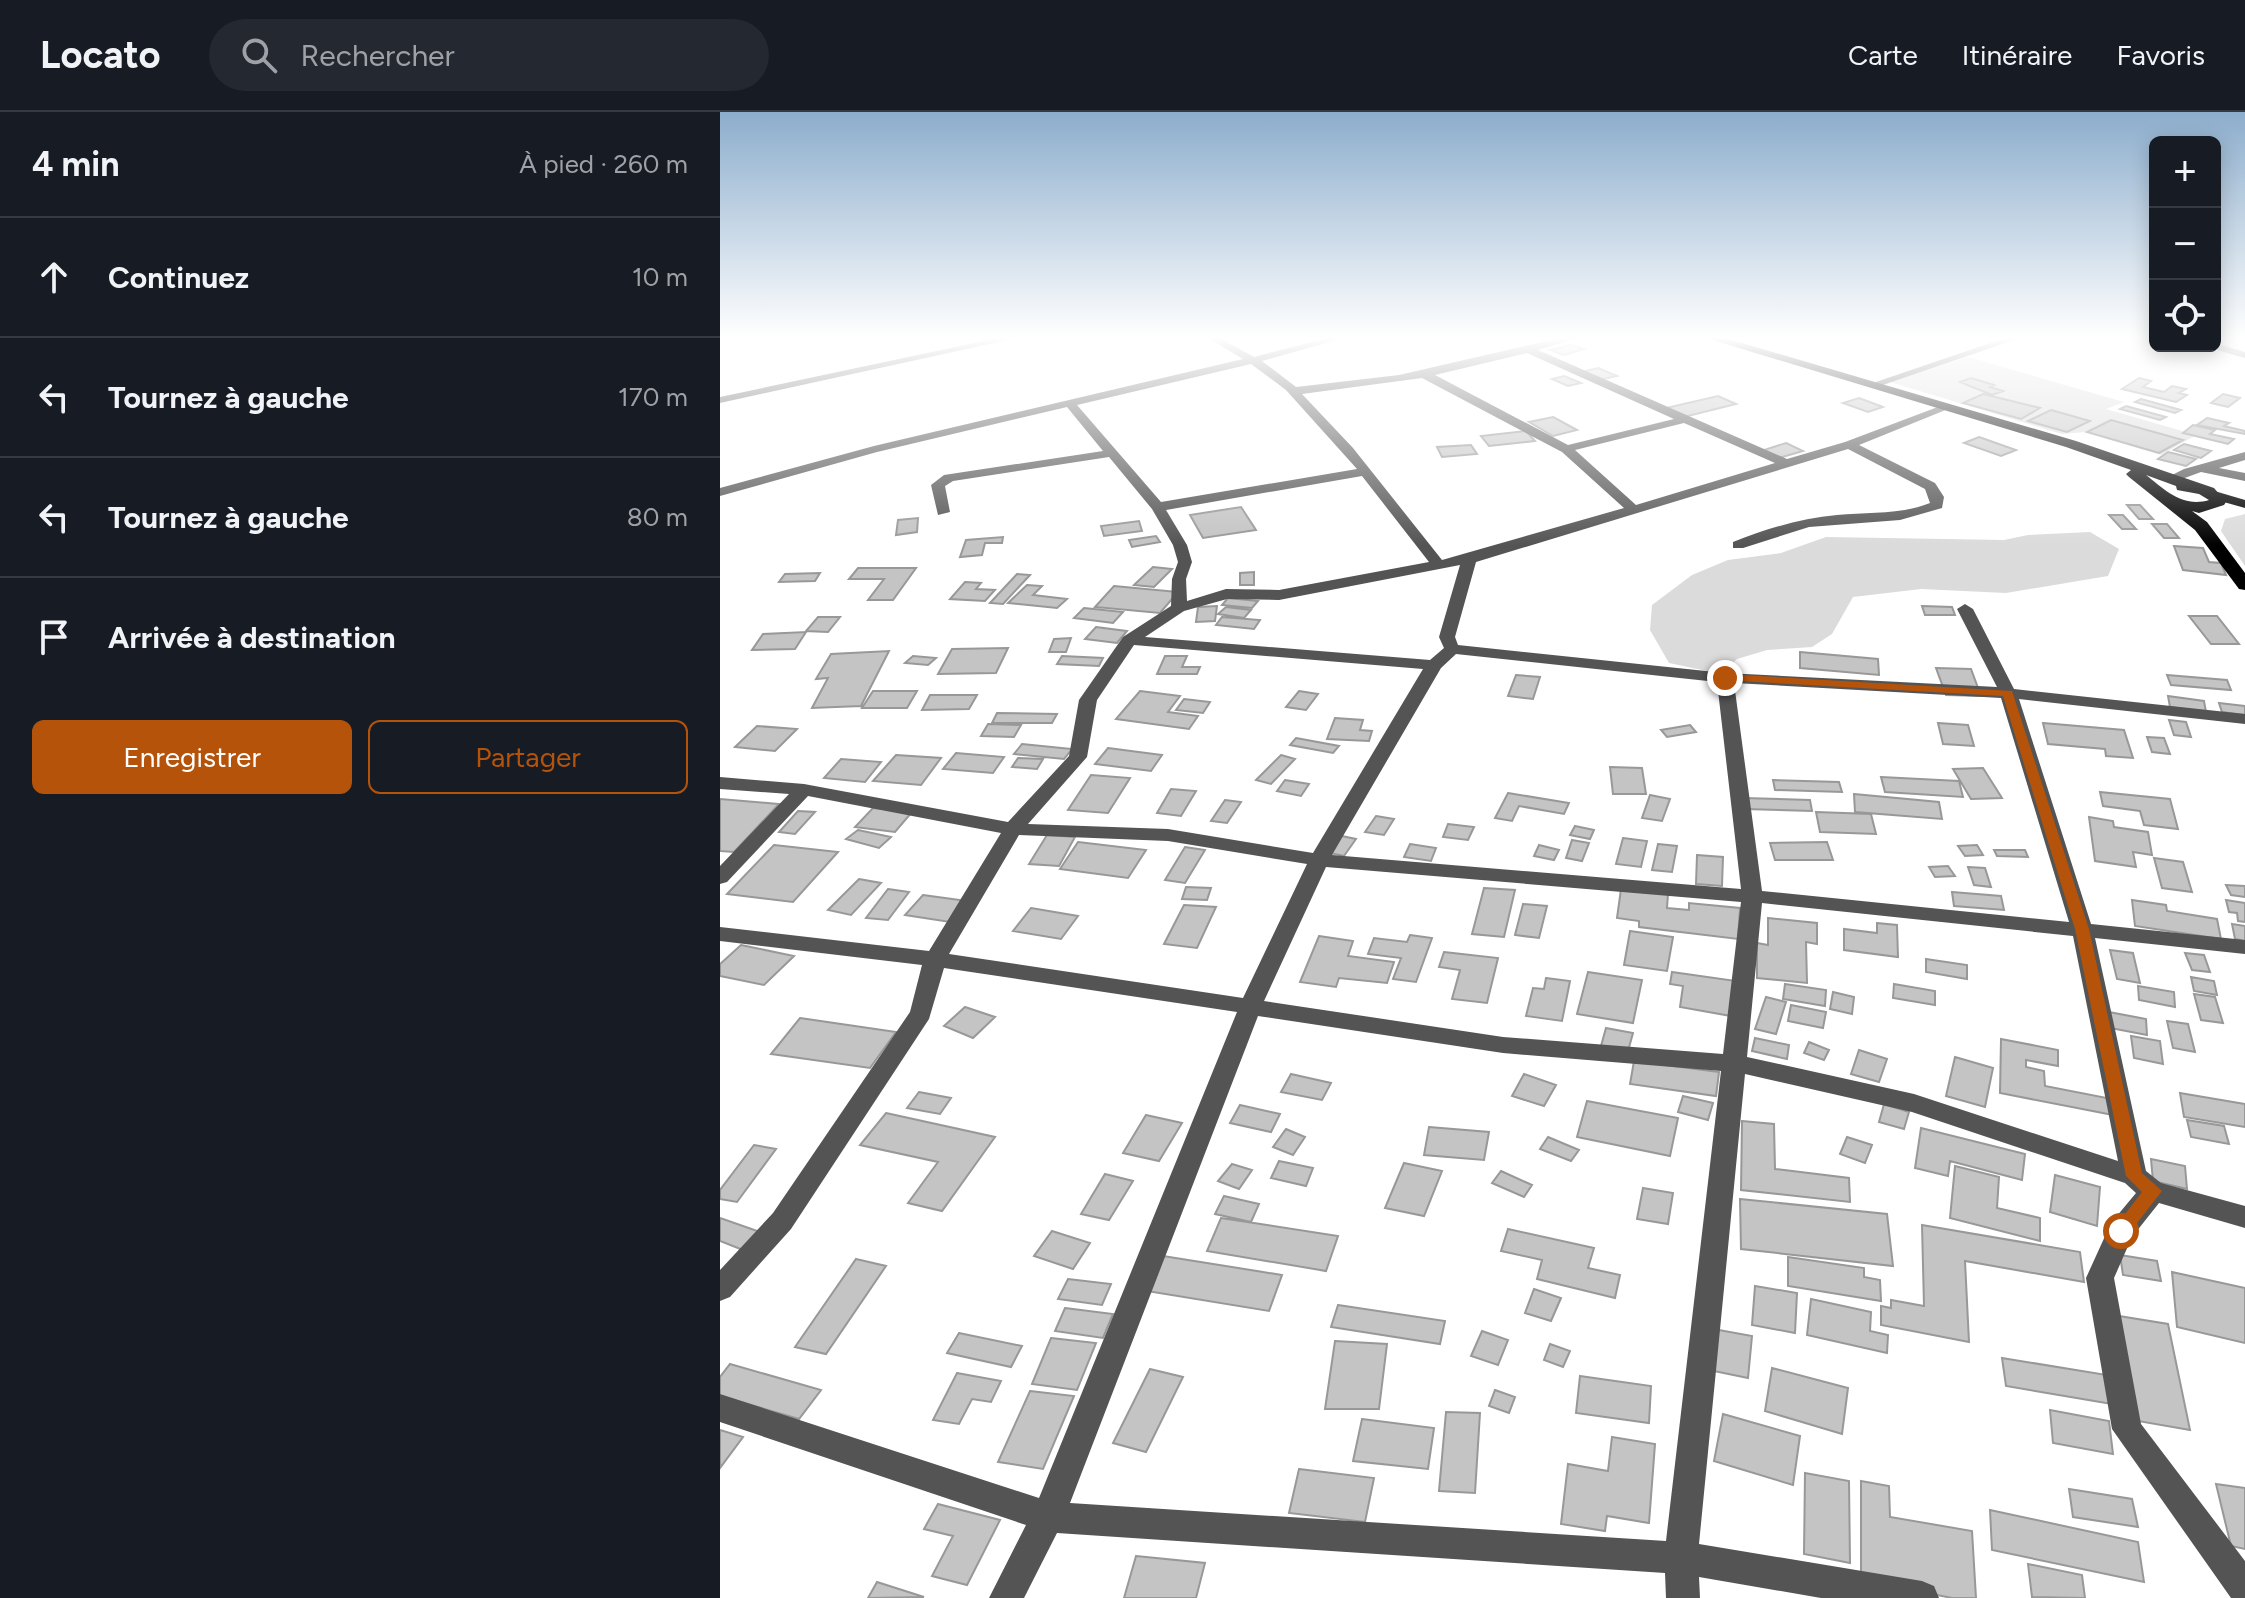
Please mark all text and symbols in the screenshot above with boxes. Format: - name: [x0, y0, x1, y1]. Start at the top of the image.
- search box: [209, 19, 769, 91]
- text: Locato: [40, 32, 161, 78]
- icon: search: [237, 33, 281, 77]
- text: Rechercher: [301, 37, 455, 74]
- text: Carte: [1848, 38, 1918, 72]
- text: Itinéraire: [1962, 38, 2072, 72]
- text: Favoris: [2116, 38, 2205, 72]
- map controls: [2149, 136, 2221, 352]
- button: +: [2149, 136, 2221, 208]
- text: 4 min: [32, 144, 119, 185]
- text: À pied · 260 m: [519, 148, 688, 180]
- button: −: [2149, 208, 2221, 280]
- icon: ahead: [32, 255, 76, 299]
- text: Continuez: [108, 259, 249, 296]
- text: 10 m: [632, 261, 688, 293]
- button: locate: [2149, 280, 2221, 352]
- icon: left: [32, 375, 76, 419]
- text: Tournez à gauche: [108, 379, 349, 416]
- text: 170 m: [618, 381, 688, 413]
- icon: left: [32, 495, 76, 539]
- text: Tournez à gauche: [108, 499, 349, 536]
- text: 80 m: [627, 501, 688, 533]
- icon: arrive: [32, 615, 76, 659]
- text: Arrivée à destination: [108, 619, 395, 656]
- route end: [1707, 660, 1743, 696]
- button: Enregistrer: [32, 720, 352, 794]
- button: Partager: [368, 720, 688, 794]
- route start: [2103, 1213, 2139, 1249]

